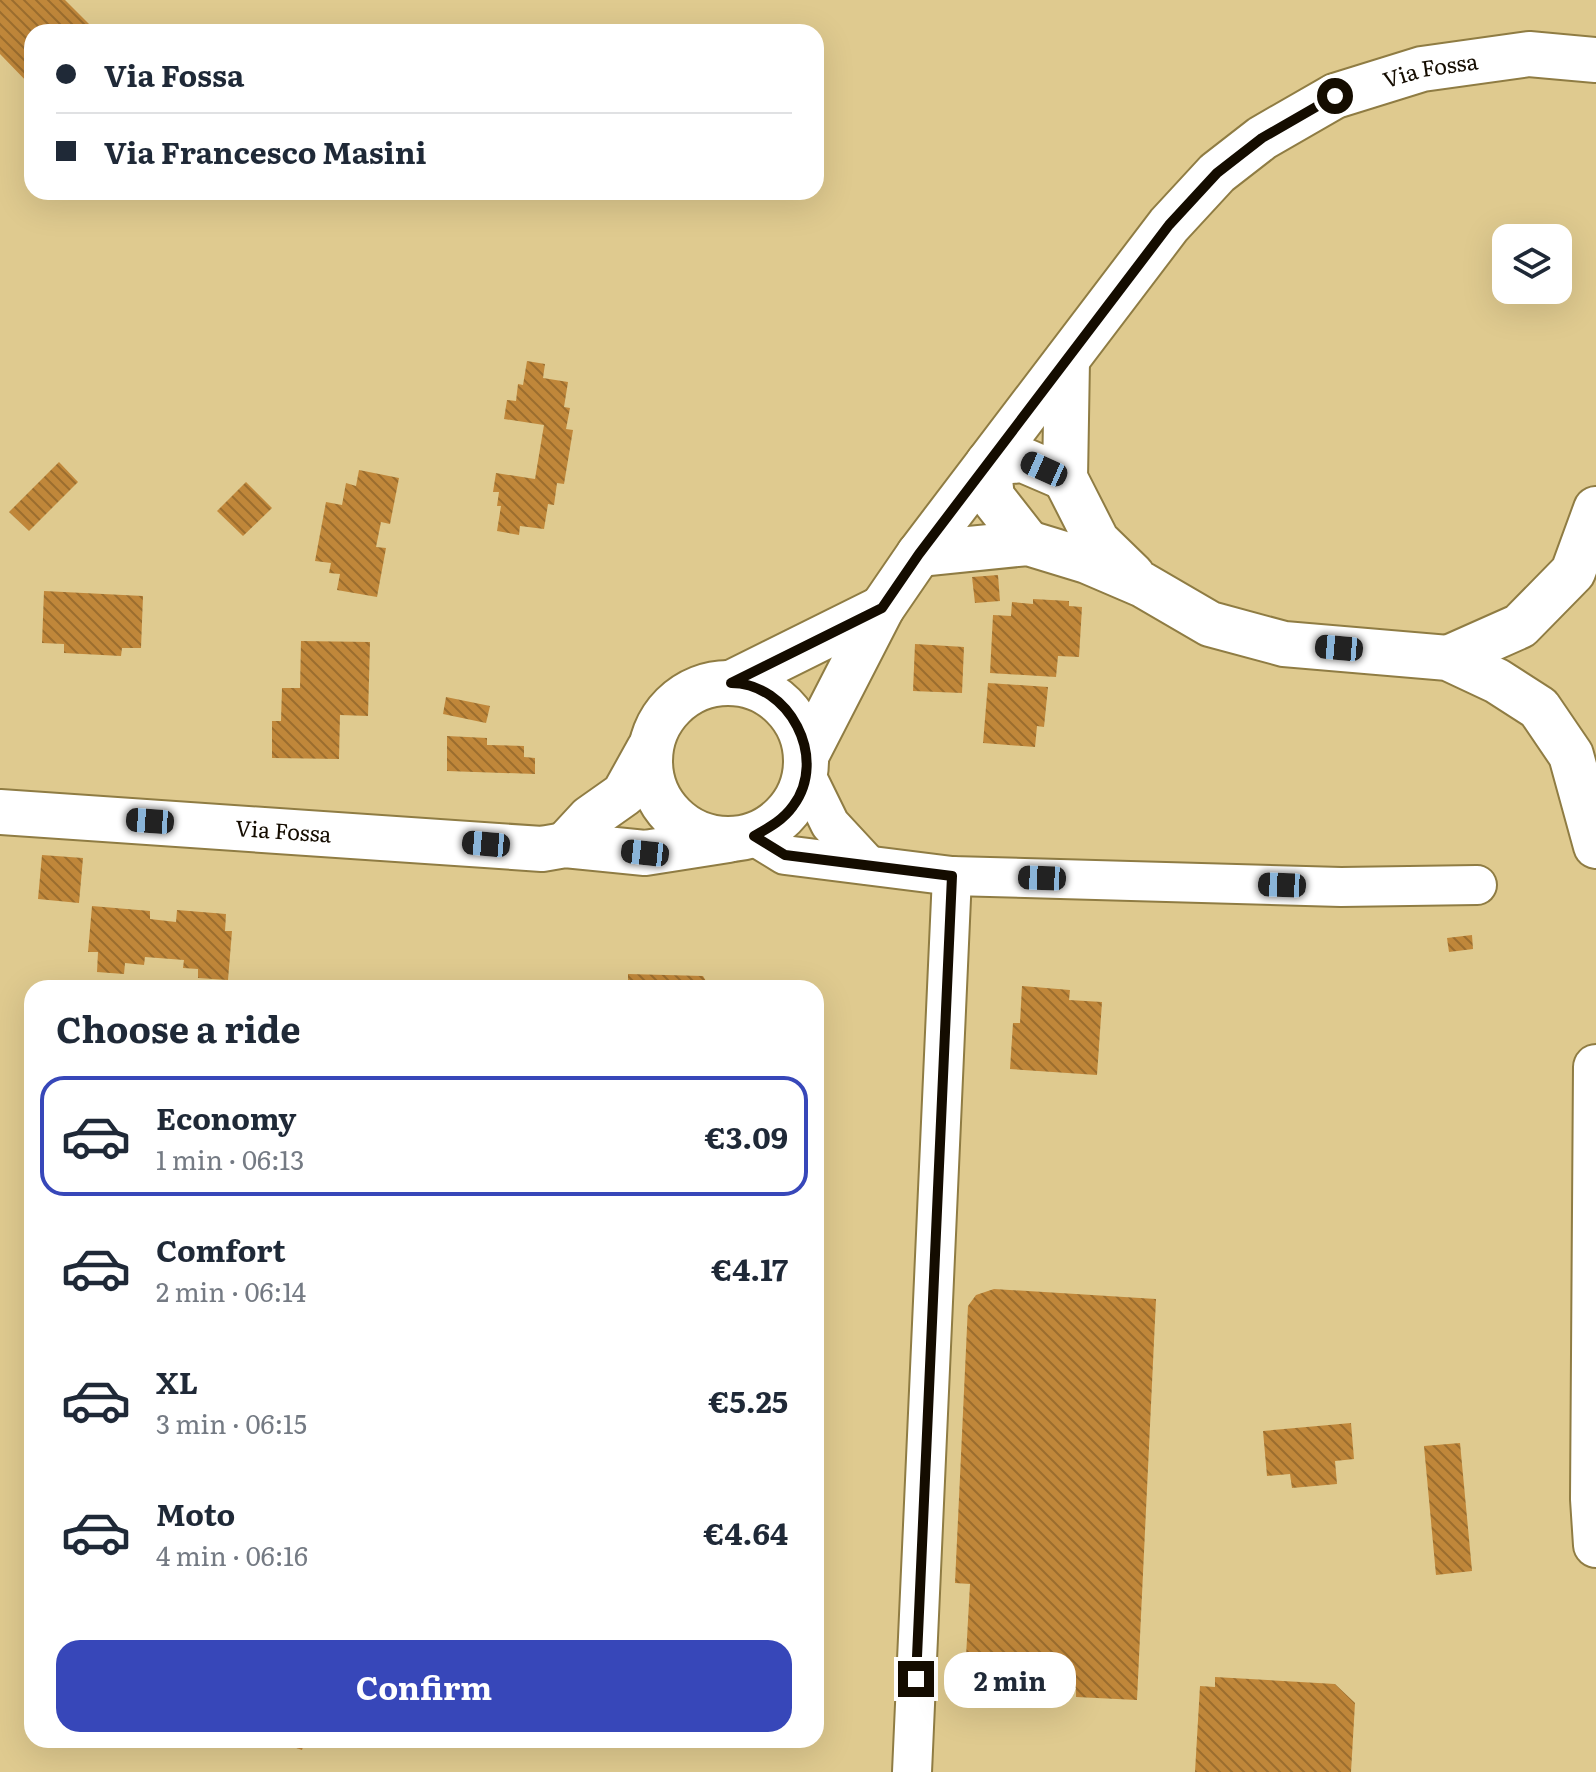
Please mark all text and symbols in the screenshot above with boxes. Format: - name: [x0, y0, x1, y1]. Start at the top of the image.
- street label: Via Fossa: [1378, 43, 1480, 95]
- text: Via Fossa: [104, 52, 244, 96]
- route start: [1317, 78, 1353, 114]
- text: Via Francesco Masini: [104, 129, 427, 173]
- map controls: [1492, 224, 1572, 304]
- button: layers: [1492, 224, 1572, 304]
- car: [1017, 448, 1071, 490]
- car: [1314, 634, 1364, 662]
- car: [125, 807, 175, 835]
- street label: Via Fossa: [234, 810, 333, 850]
- car: [461, 830, 511, 858]
- car: [620, 839, 670, 867]
- car: [1018, 865, 1066, 891]
- car: [1258, 872, 1306, 898]
- text: Choose a ride: [56, 1001, 301, 1054]
- text: Economy: [156, 1095, 296, 1139]
- icon: car: [60, 1100, 132, 1172]
- text: €3.09: [705, 1114, 788, 1158]
- text: 1 min · 06:13: [156, 1139, 304, 1178]
- text: Comfort: [156, 1227, 286, 1271]
- icon: car: [60, 1232, 132, 1304]
- text: €4.17: [711, 1246, 788, 1290]
- text: 2 min · 06:14: [156, 1271, 306, 1310]
- text: XL: [156, 1359, 198, 1403]
- icon: car: [60, 1364, 132, 1436]
- text: €5.25: [709, 1378, 788, 1422]
- text: 3 min · 06:15: [156, 1403, 307, 1442]
- text: Moto: [156, 1491, 235, 1535]
- icon: car: [60, 1496, 132, 1568]
- text: €4.64: [704, 1510, 788, 1554]
- text: 4 min · 06:16: [156, 1535, 308, 1574]
- button: Confirm: [56, 1640, 792, 1732]
- callout: 2 min: [944, 1651, 1076, 1707]
- text: 2 min: [974, 1660, 1046, 1699]
- route end: [898, 1661, 934, 1697]

